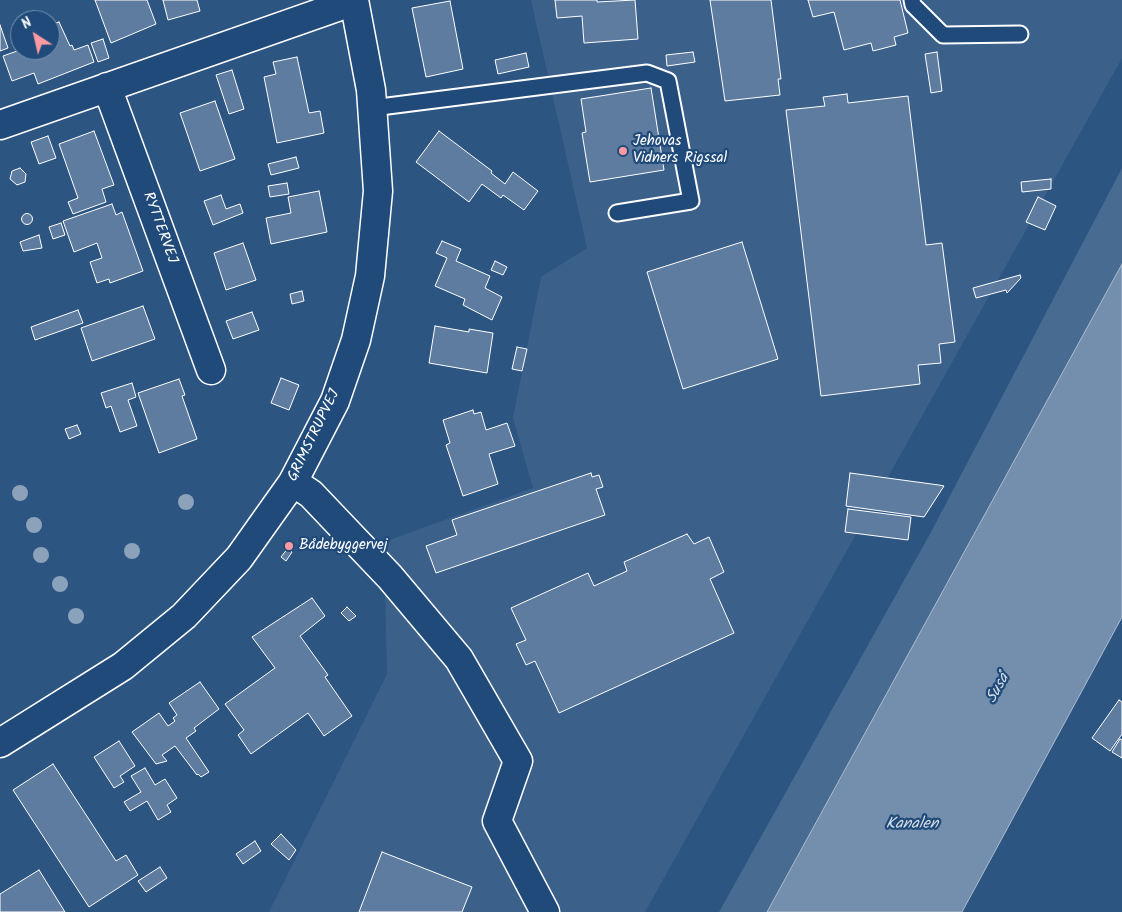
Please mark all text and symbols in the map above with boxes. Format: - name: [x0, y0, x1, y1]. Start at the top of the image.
- north arrow: [10, 10, 60, 60]
- text: N: [17, 12, 37, 35]
- place label: Jehovas Vidners Rigssal: [633, 133, 727, 168]
- marker: Jehovas Vidners Rigssal: [617, 145, 629, 157]
- street label: RYTTERVEJ: [138, 190, 180, 266]
- street label: GRIMSTRUPVEJ: [285, 387, 345, 485]
- place label: Bådebyggervej: [299, 537, 388, 555]
- marker: Bådebyggervej: [283, 540, 295, 552]
- water label: Suså: [983, 671, 1015, 707]
- water label: Kanalen: [886, 815, 938, 835]

